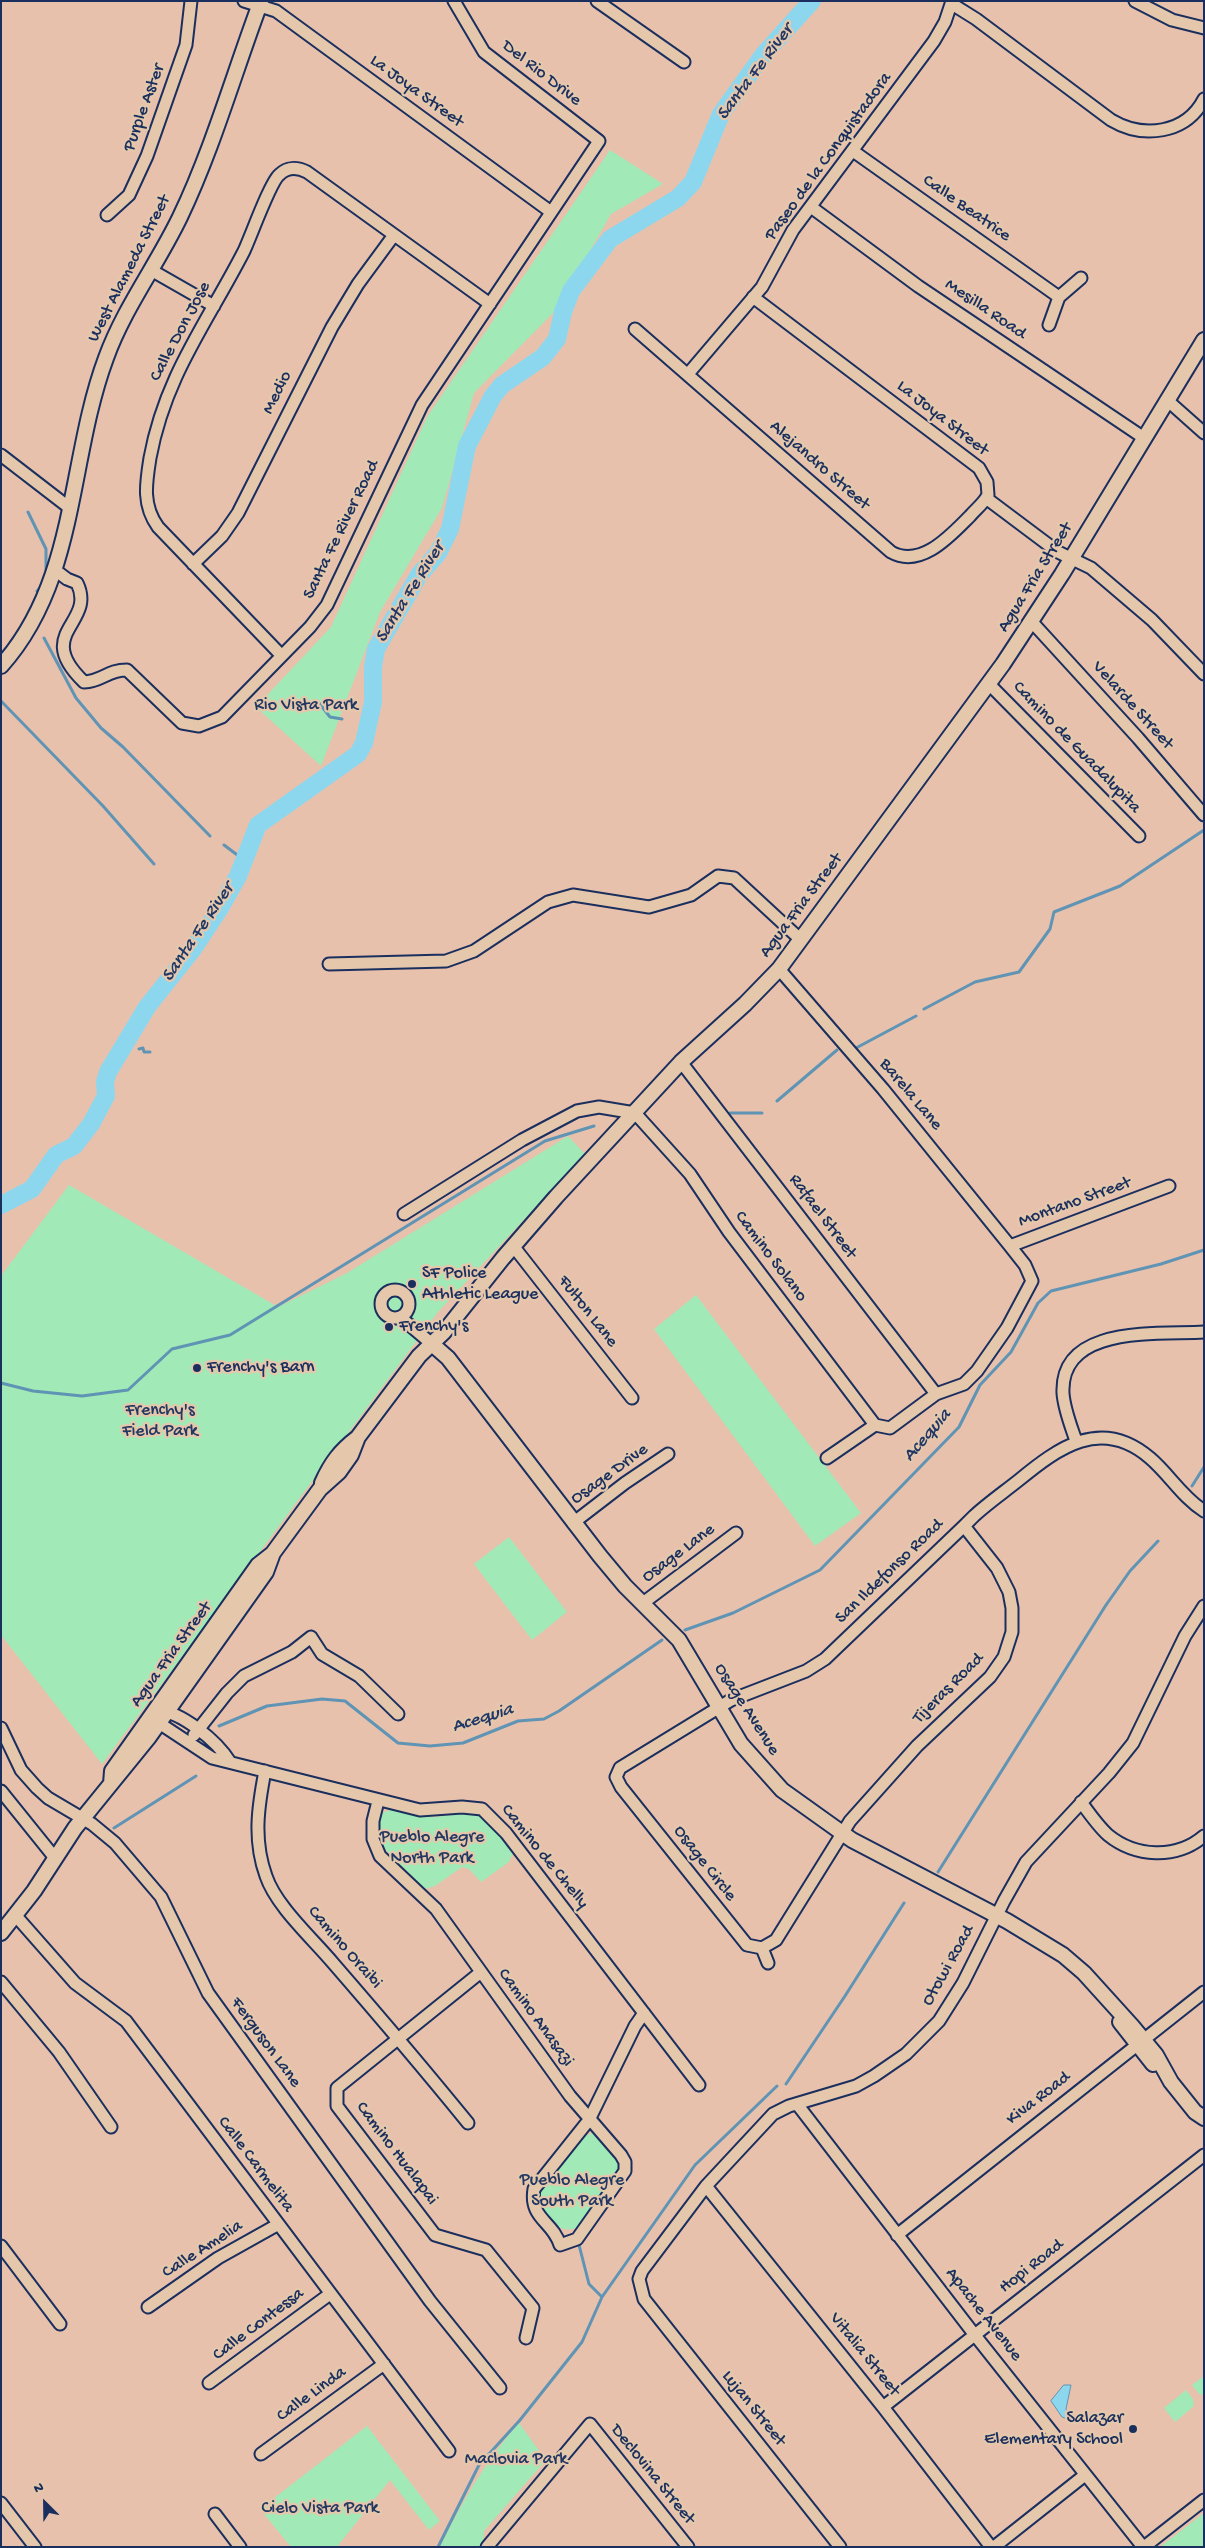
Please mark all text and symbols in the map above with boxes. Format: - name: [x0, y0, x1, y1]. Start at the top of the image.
- water label: Santa Fe River: [713, 21, 799, 125]
- street label: Del Rio Drive: [497, 36, 585, 112]
- street label: La Joya Street: [365, 51, 467, 133]
- street label: Purple Aster: [119, 61, 171, 155]
- street label: Paseo de la Conquistadora: [761, 69, 897, 245]
- street label: Calle Beatrice: [918, 171, 1014, 247]
- street label: West Alameda Street: [84, 192, 176, 346]
- street label: Mesilla Road: [940, 275, 1030, 345]
- street label: Calle Don Jose: [146, 278, 216, 386]
- street label: Medio: [258, 368, 298, 418]
- street label: La Joya Street: [892, 376, 992, 462]
- street label: Alejandro Street: [764, 416, 874, 516]
- street label: Santa Fe River Road: [299, 457, 385, 603]
- street label: Agua Fria Street: [994, 519, 1078, 637]
- water label: Santa Fe River: [371, 539, 451, 647]
- street label: Velarde Street: [1087, 657, 1177, 755]
- street label: Camino de Guadalupita: [1007, 677, 1145, 819]
- park label: Rio Vista Park: [254, 695, 358, 717]
- street label: Agua Fria Street: [756, 849, 848, 963]
- water label: Santa Fe River: [158, 879, 240, 987]
- street label: Barela Lane: [874, 1055, 946, 1135]
- street label: Rafael Street: [783, 1170, 861, 1264]
- street label: Montano Street: [1016, 1173, 1134, 1233]
- street label: Camino Solano: [729, 1207, 811, 1307]
- place label: SF Police Athletic League: [422, 1263, 538, 1306]
- street label: Fulton Lane: [552, 1272, 622, 1352]
- marker: SF Police Athletic League: [406, 1278, 418, 1290]
- place label: Frenchy's: [399, 1316, 468, 1338]
- marker: Frenchy's: [383, 1321, 395, 1333]
- place label: Frenchy's Barn: [207, 1357, 315, 1379]
- marker: Frenchy's Barn: [191, 1362, 203, 1374]
- park label: Frenchy's Field Park: [122, 1400, 198, 1442]
- water label: Acequia: [899, 1405, 957, 1467]
- street label: Osage Drive: [567, 1440, 653, 1510]
- street label: San Ildefonso Road: [831, 1515, 949, 1629]
- street label: Osage Lane: [638, 1520, 720, 1588]
- street label: Agua Fria Street: [126, 1598, 218, 1712]
- street label: Tijeras Road: [909, 1649, 989, 1729]
- street label: Osage Avenue: [708, 1660, 784, 1760]
- water label: Acequia: [450, 1699, 516, 1739]
- street label: Camino de Chelly: [495, 1800, 593, 1914]
- street label: Osage Circle: [668, 1822, 740, 1906]
- park label: Pueblo Alegre North Park: [380, 1827, 484, 1870]
- street label: Camino Oraibi: [302, 1902, 386, 1994]
- street label: Otowi Road: [918, 1922, 980, 2010]
- street label: Camino Anasazi: [492, 1965, 578, 2071]
- street label: Ferguson Lane: [225, 1993, 305, 2093]
- street label: Kiva Road: [1003, 2067, 1075, 2131]
- street label: Camino Hualapai: [350, 2098, 442, 2210]
- street label: Calle Carmelita: [212, 2113, 298, 2217]
- park label: Pueblo Alegre South Park: [520, 2170, 624, 2212]
- street label: Calle Amelia: [159, 2216, 247, 2284]
- street label: Hopi Road: [995, 2235, 1069, 2299]
- street label: Apache Avenue: [940, 2264, 1026, 2366]
- street label: Calle Contessa: [209, 2284, 309, 2366]
- street label: Vitalia Street: [824, 2309, 904, 2401]
- street label: Calle Linda: [273, 2363, 351, 2427]
- street label: Lujan Street: [716, 2367, 790, 2451]
- place label: Salazar Elementary School: [984, 2408, 1123, 2450]
- street label: Declovina Street: [605, 2420, 699, 2530]
- marker: Salazar Elementary School: [1127, 2423, 1139, 2435]
- park label: Maclovia Park: [465, 2449, 567, 2471]
- north arrow: [20, 2478, 70, 2528]
- text: N: [31, 2479, 46, 2498]
- park label: Cielo Vista Park: [262, 2498, 378, 2520]

